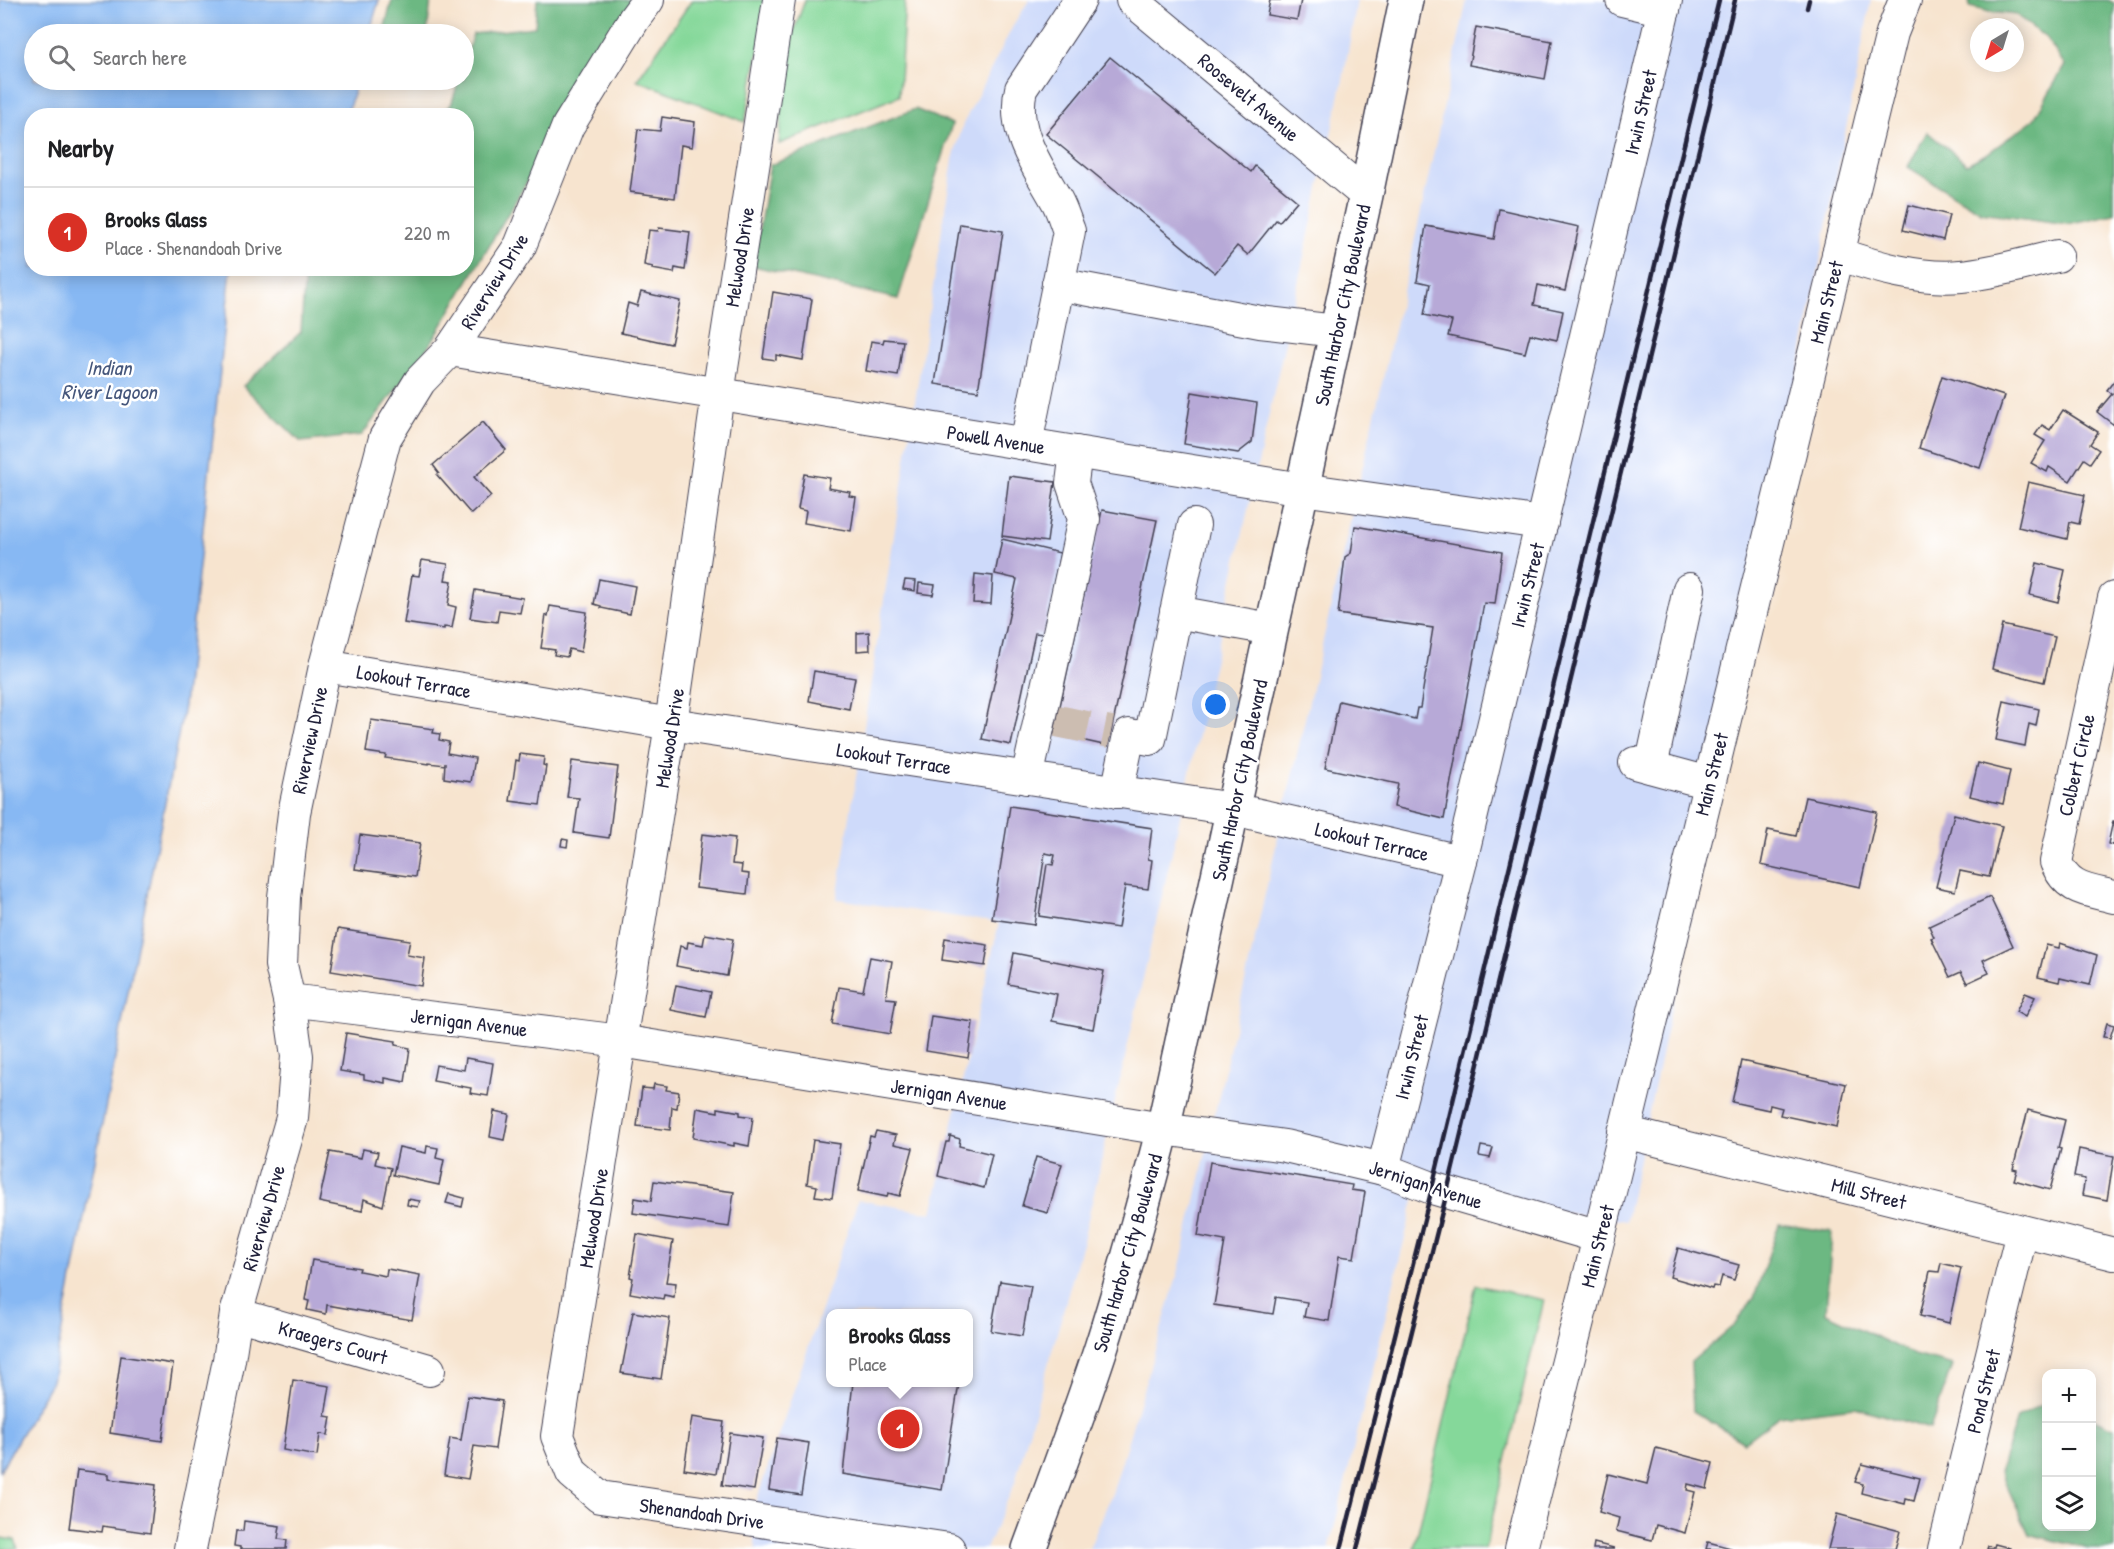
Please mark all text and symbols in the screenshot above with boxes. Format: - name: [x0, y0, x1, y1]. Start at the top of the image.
- north arrow: [1970, 18, 2024, 72]
- search box: [24, 24, 474, 90]
- icon: search: [45, 41, 78, 74]
- text: Search here: [93, 42, 187, 72]
- street label: Roosevelt Avenue: [1193, 47, 1305, 147]
- street label: Irwin Street: [1617, 66, 1663, 157]
- text: Nearby: [48, 130, 114, 165]
- street label: South Harbor City Boulevard: [1308, 202, 1377, 408]
- text: Brooks Glass: [105, 204, 207, 234]
- street label: Melwood Drive: [718, 205, 760, 309]
- text: 1: [64, 219, 71, 246]
- text: 220 m: [404, 219, 450, 246]
- street label: Riverview Drive: [454, 228, 534, 334]
- text: Place · Shenandoah Drive: [105, 234, 283, 261]
- street label: Main Street: [1803, 257, 1850, 346]
- water label: Indian River Lagoon: [61, 353, 158, 406]
- street label: Powell Avenue: [945, 418, 1047, 460]
- street label: Irwin Street: [1503, 539, 1551, 630]
- street label: Lookout Terrace: [355, 658, 473, 704]
- street label: South Harbor City Boulevard: [1205, 677, 1274, 883]
- street label: Riverview Drive: [284, 684, 334, 796]
- street label: Melwood Drive: [648, 686, 690, 790]
- your location: [1201, 690, 1230, 719]
- street label: Colbert Circle: [2051, 711, 2101, 819]
- street label: Main Street: [1688, 729, 1735, 818]
- street label: Lookout Terrace: [835, 736, 953, 780]
- street label: Lookout Terrace: [1313, 815, 1431, 867]
- street label: Jernigan Avenue: [409, 1001, 529, 1043]
- street label: Irwin Street: [1387, 1011, 1435, 1102]
- street label: Jernigan Avenue: [889, 1071, 1009, 1117]
- street label: South Harbor City Boulevard: [1086, 1151, 1168, 1355]
- street label: Jernigan Avenue: [1366, 1153, 1486, 1215]
- street label: Riverview Drive: [235, 1162, 291, 1274]
- street label: Melwood Drive: [572, 1166, 614, 1270]
- street label: Mill Street: [1829, 1171, 1910, 1216]
- street label: Main Street: [1574, 1201, 1621, 1290]
- popup: [826, 1309, 973, 1387]
- street label: Kraegers Court: [275, 1314, 392, 1371]
- text: Brooks Glass: [849, 1320, 951, 1350]
- street label: Pond Street: [1960, 1345, 2007, 1436]
- text: Place: [849, 1350, 887, 1377]
- map controls: [2042, 1369, 2096, 1531]
- button: +: [2042, 1369, 2096, 1423]
- pin: 1: [880, 1406, 920, 1452]
- button: −: [2042, 1423, 2096, 1477]
- button: layers: [2042, 1477, 2096, 1531]
- street label: Shenandoah Drive: [638, 1491, 766, 1535]

